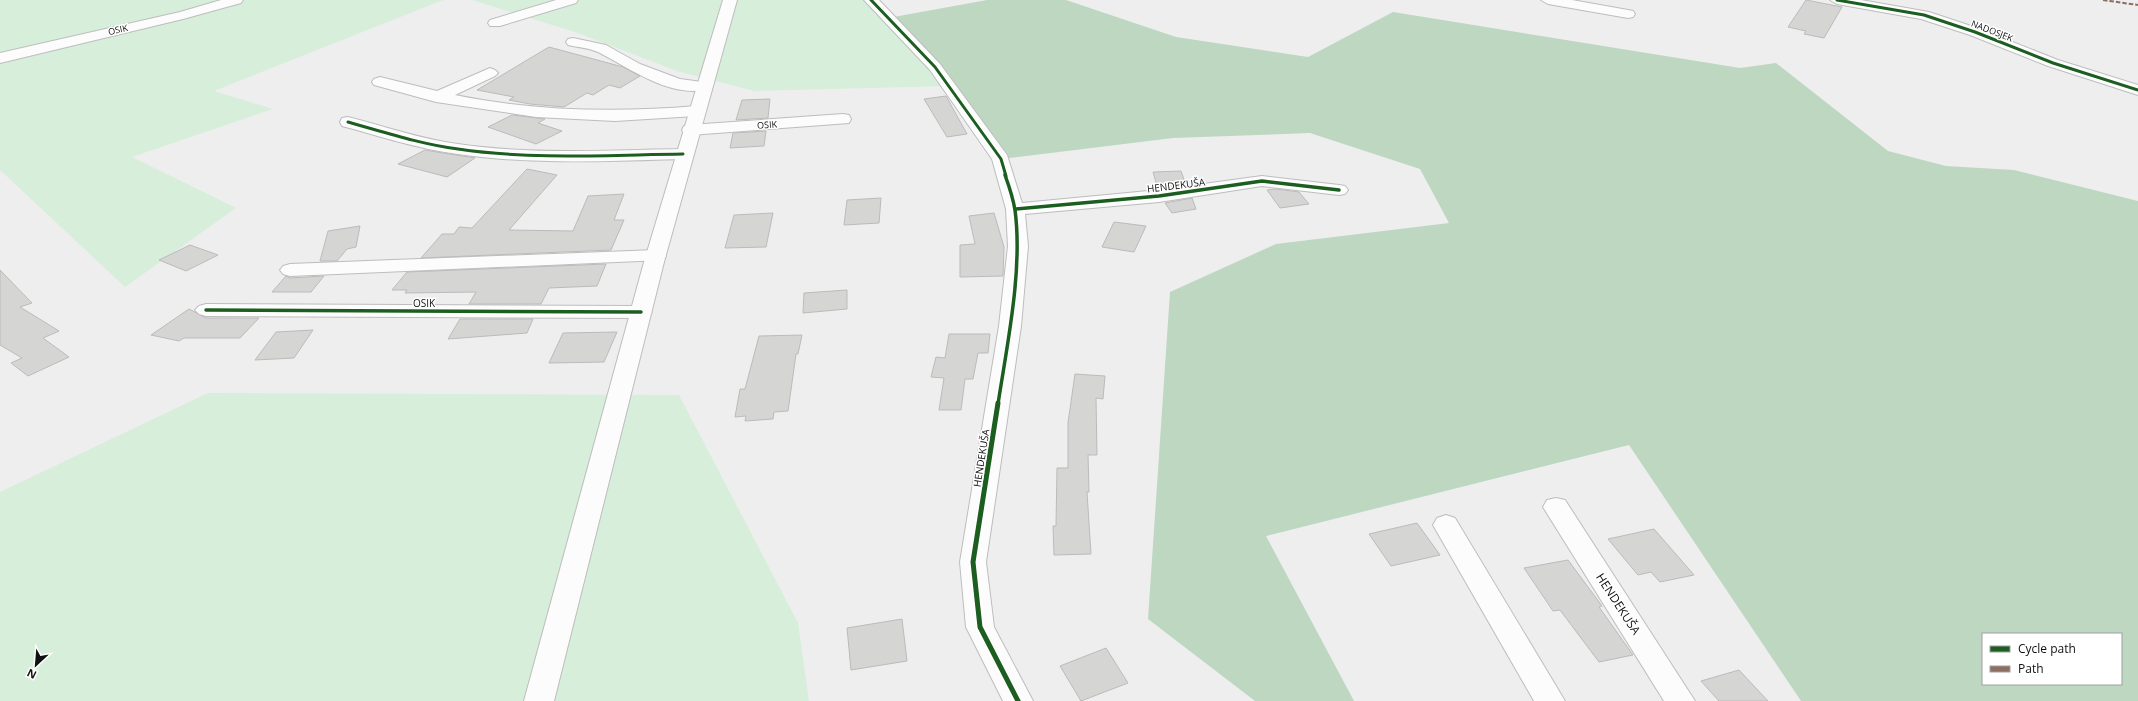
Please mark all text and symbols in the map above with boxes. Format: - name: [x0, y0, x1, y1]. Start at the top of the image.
- street label: NADOSJEK: [1969, 17, 2015, 45]
- street label: OSIK: [107, 21, 130, 38]
- street label: OSIK: [757, 117, 778, 132]
- street label: HENDEKUŠA: [1146, 174, 1207, 196]
- street label: OSIK: [413, 296, 436, 310]
- street label: HENDEKUŠA: [970, 427, 993, 488]
- street label: HENDEKUŠA: [1592, 570, 1645, 638]
- legend: [1982, 633, 2122, 685]
- text: Cycle path: [2018, 640, 2076, 657]
- north arrow: [16, 645, 56, 685]
- text: Path: [2018, 660, 2044, 677]
- text: N: [24, 666, 39, 683]

